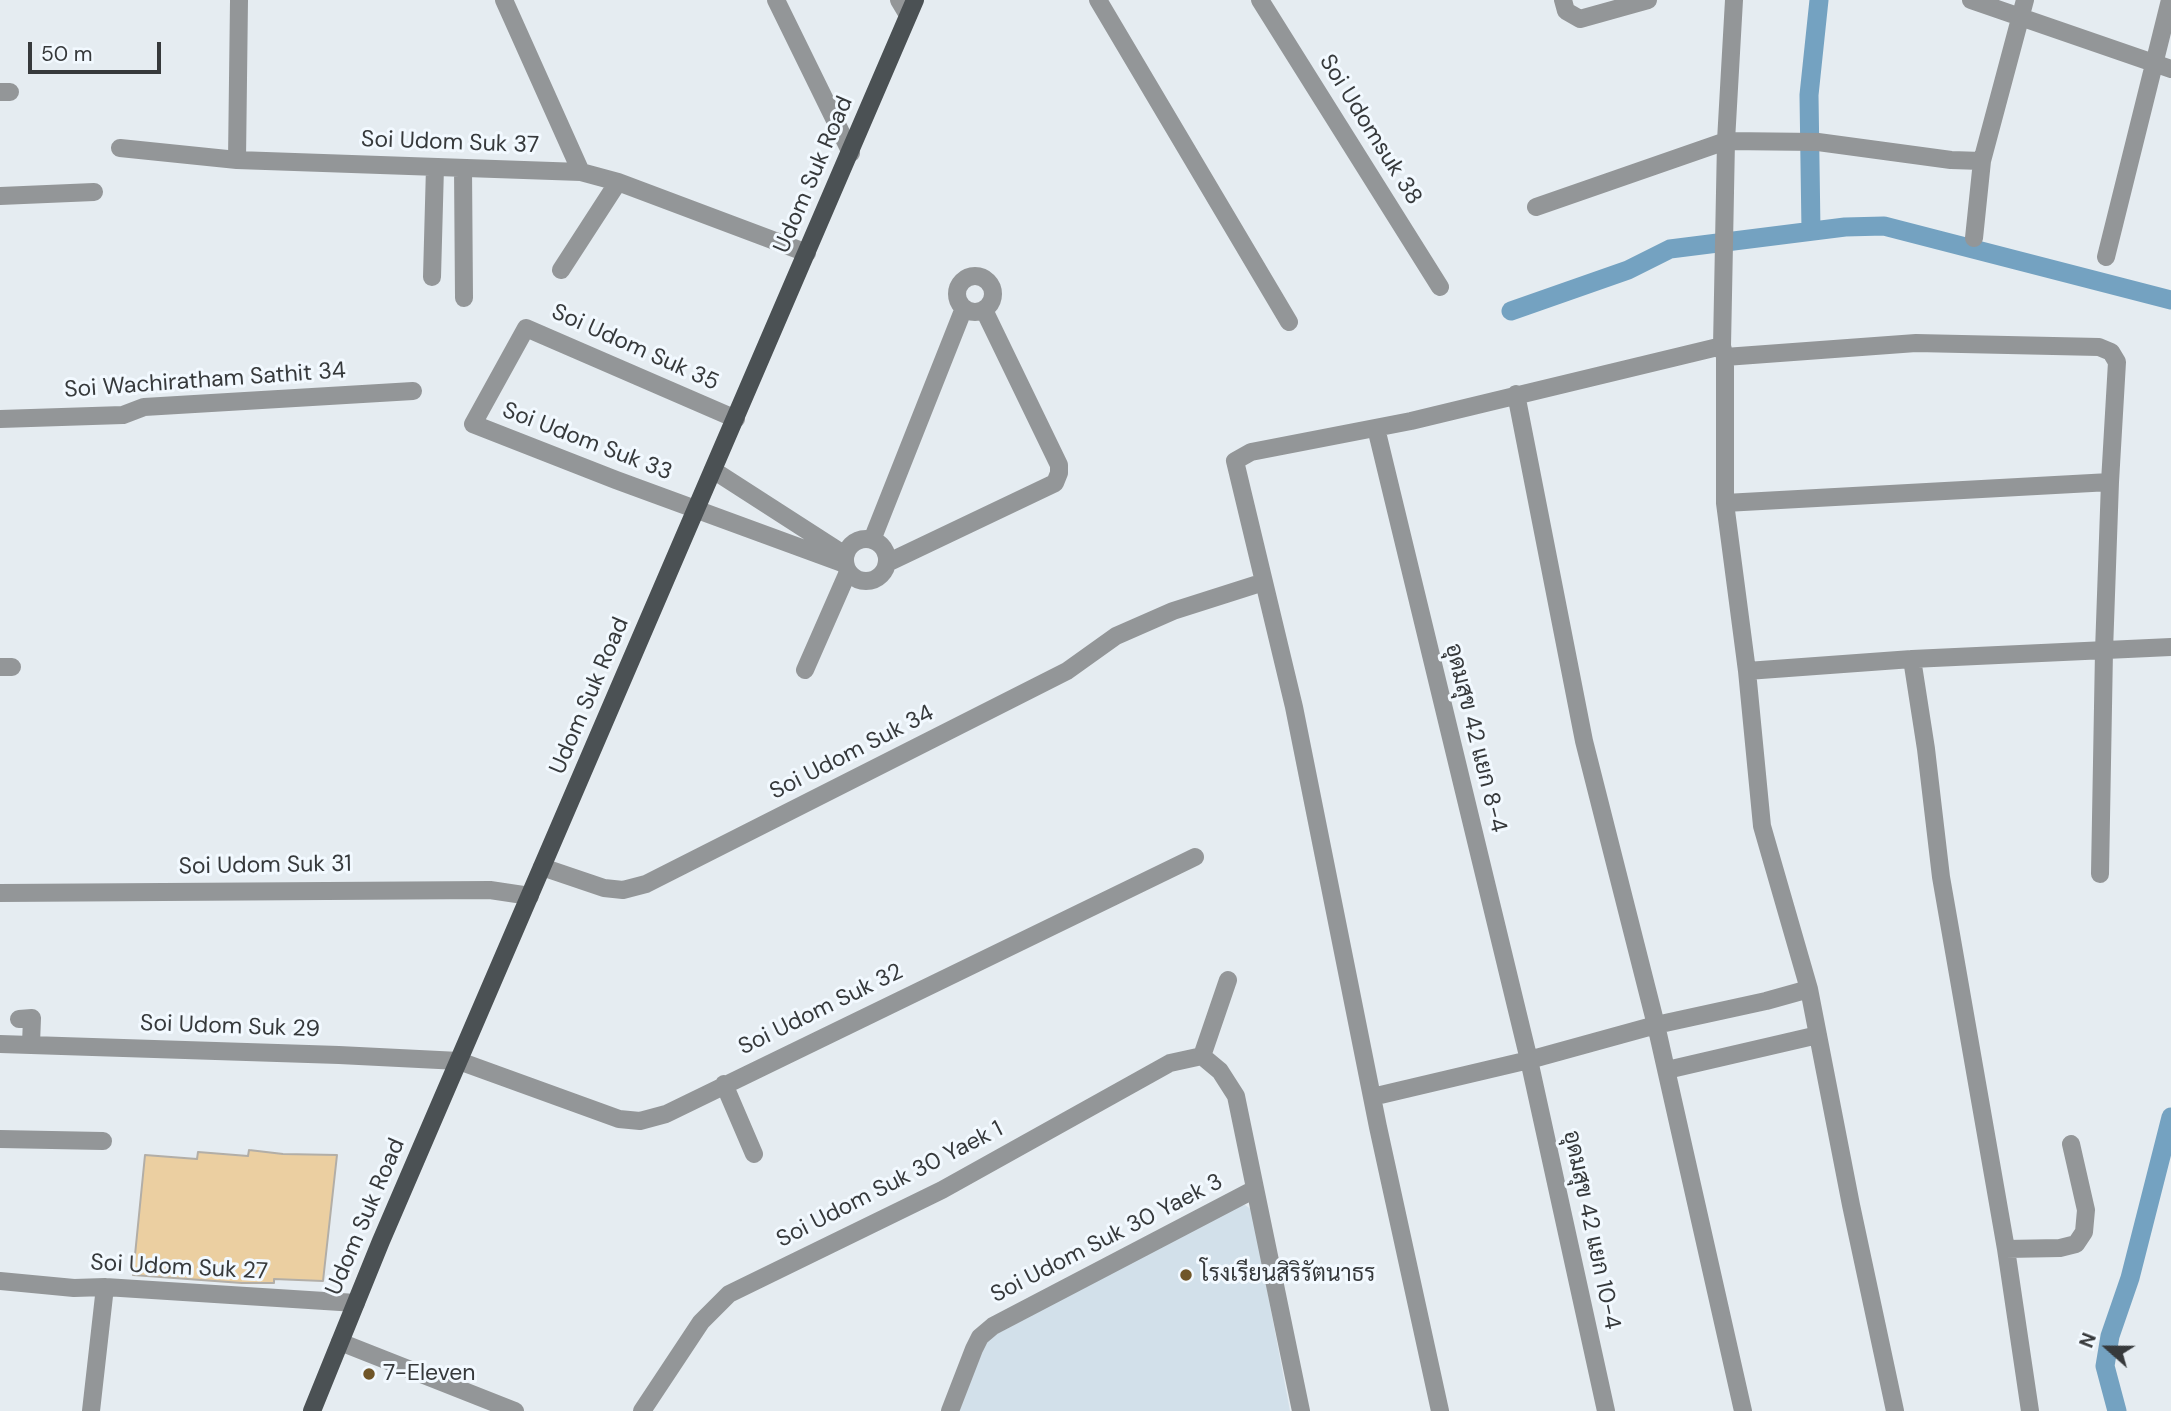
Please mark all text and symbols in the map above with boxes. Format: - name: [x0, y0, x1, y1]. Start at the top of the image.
- scale bar: [32, 28, 164, 72]
- text: 50 m: [41, 40, 92, 68]
- street label: Soi Udomsuk 38: [1313, 50, 1427, 210]
- street label: Udom Suk Road: [769, 93, 859, 257]
- street label: Soi Udom Suk 37: [361, 126, 539, 160]
- street label: Soi Udom Suk 35: [547, 299, 723, 397]
- street label: Soi Wachiratham Sathit 34: [63, 357, 347, 405]
- street label: Soi Udom Suk 33: [498, 397, 676, 487]
- street label: Udom Suk Road: [545, 614, 635, 778]
- street label: อุดมสุข 42 แยก 8-4: [1438, 641, 1512, 835]
- street label: Soi Udom Suk 34: [765, 700, 939, 806]
- street label: Soi Udom Suk 31: [178, 851, 352, 881]
- street label: Soi Udom Suk 32: [734, 958, 908, 1062]
- street label: Soi Udom Suk 29: [140, 1010, 320, 1044]
- street label: Soi Udom Suk 30 Yaek 1: [772, 1116, 1008, 1254]
- street label: อุดมสุข 42 แยก 10-4: [1556, 1128, 1626, 1332]
- street label: Udom Suk Road: [321, 1135, 411, 1299]
- street label: Soi Udom Suk 30 Yaek 3: [986, 1168, 1228, 1310]
- street label: Soi Udom Suk 27: [90, 1250, 268, 1286]
- place label: โรงเรียนสิริรัตนาธร: [1200, 1261, 1375, 1289]
- marker: โรงเรียนสิริรัตนาธร: [1178, 1267, 1194, 1283]
- north arrow: [2073, 1313, 2143, 1383]
- text: N: [2074, 1329, 2102, 1351]
- place label: 7-Eleven: [383, 1360, 475, 1388]
- marker: 7-Eleven: [361, 1366, 377, 1382]

